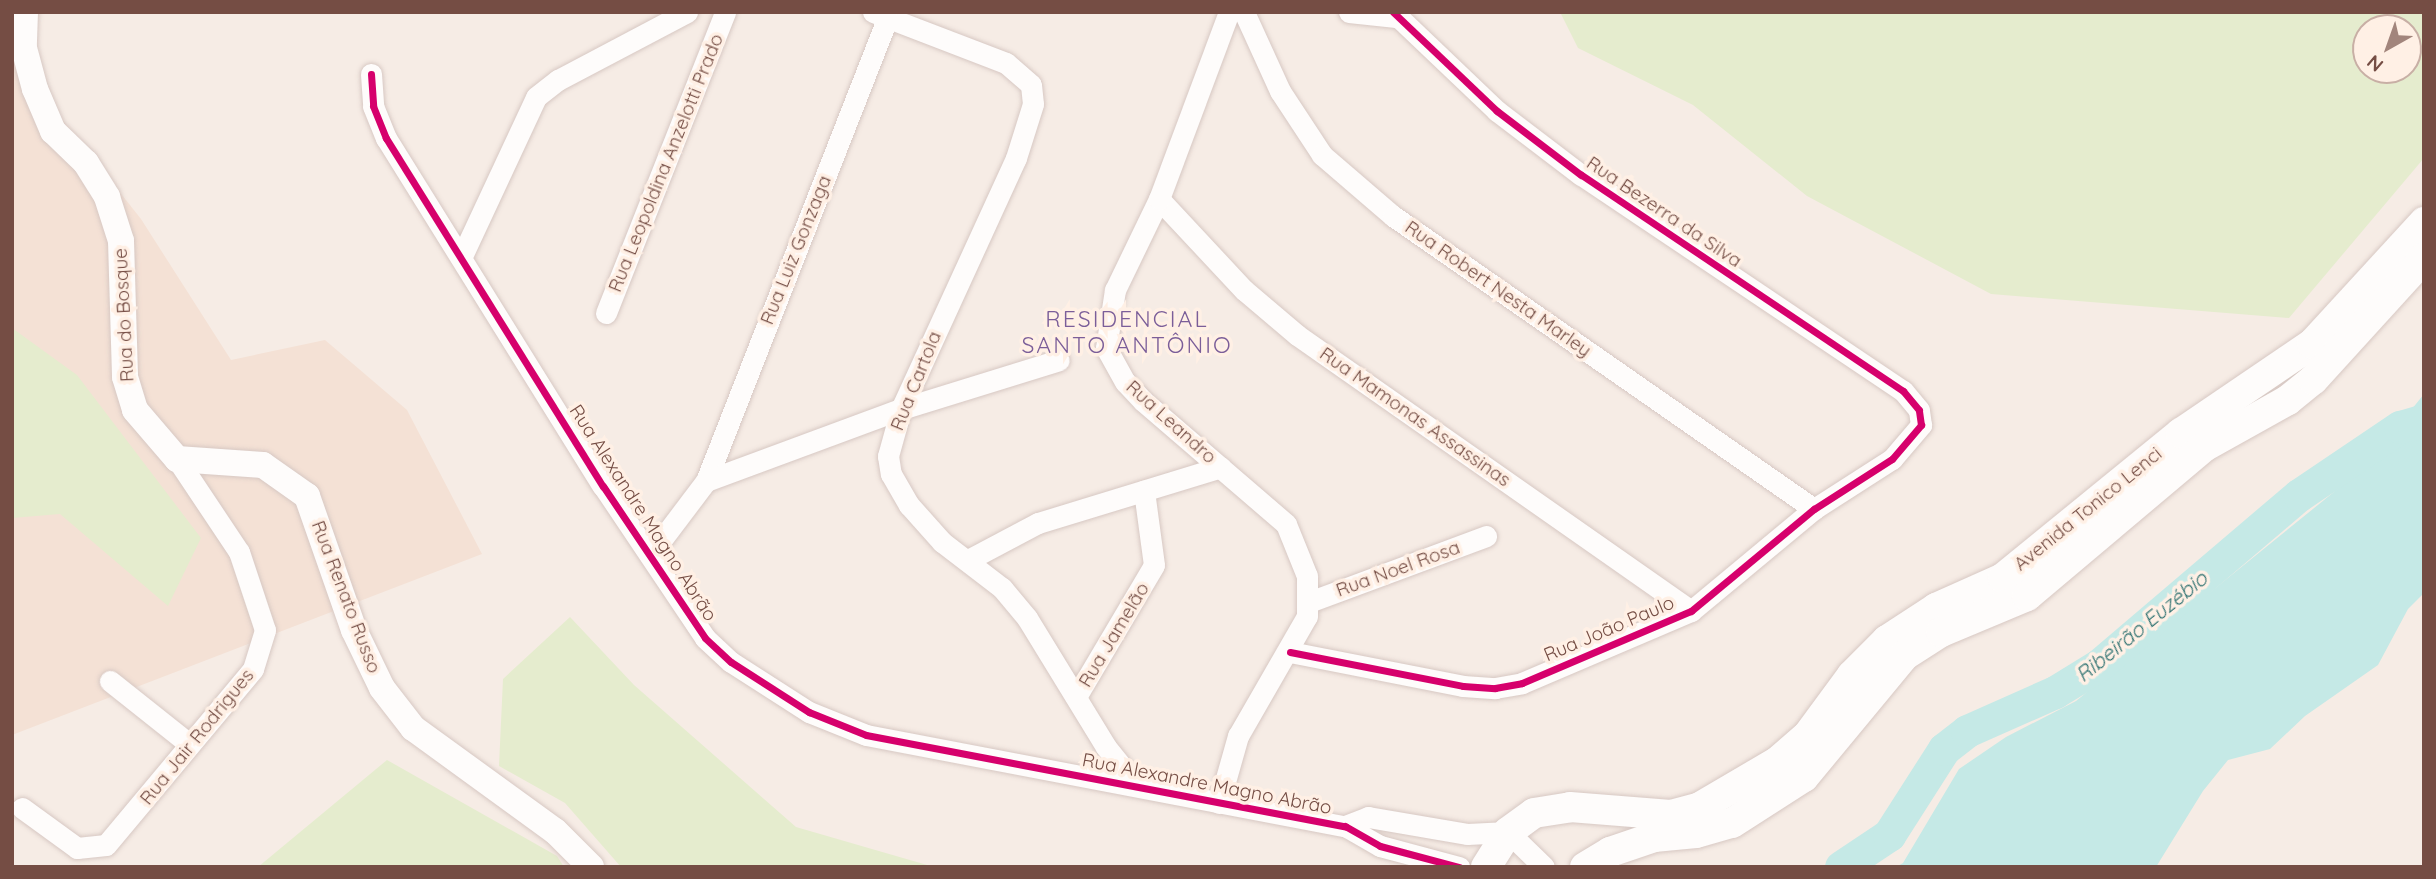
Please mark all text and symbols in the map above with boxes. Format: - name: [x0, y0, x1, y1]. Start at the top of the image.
- north arrow: [2352, 14, 2422, 84]
- street label: Rua Leopoldina Anzelotti Prado: [604, 31, 728, 295]
- text: N: [2362, 50, 2388, 77]
- street label: Rua Bezerra da Silva: [1582, 152, 1746, 272]
- street label: Rua Luiz Gonzaga: [756, 172, 836, 328]
- street label: Rua Robert Nesta Marley: [1400, 216, 1596, 362]
- street label: Rua do Bosque: [109, 247, 139, 383]
- district label: RESIDENCIAL SANTO ANTÔNIO: [1023, 305, 1231, 359]
- street label: Rua Cartola: [886, 328, 946, 434]
- street label: Rua Mamonas Assassinas: [1315, 342, 1515, 492]
- street label: Rua Leandro: [1121, 376, 1221, 468]
- street label: Rua Alexandre Magno Abrão: [564, 400, 722, 626]
- street label: Avenida Tonico Lenci: [2009, 442, 2167, 576]
- street label: Rua Renato Russo: [306, 517, 386, 677]
- street label: Rua Noel Rosa: [1333, 536, 1463, 602]
- water label: Ribeirão Euzébio: [2070, 565, 2212, 687]
- street label: Rua Jamelão: [1074, 579, 1154, 691]
- street label: Rua João Paulo: [1540, 591, 1678, 667]
- street label: Rua Jair Rodrigues: [135, 664, 259, 810]
- street label: Rua Alexandre Magno Abrão: [1080, 749, 1334, 819]

